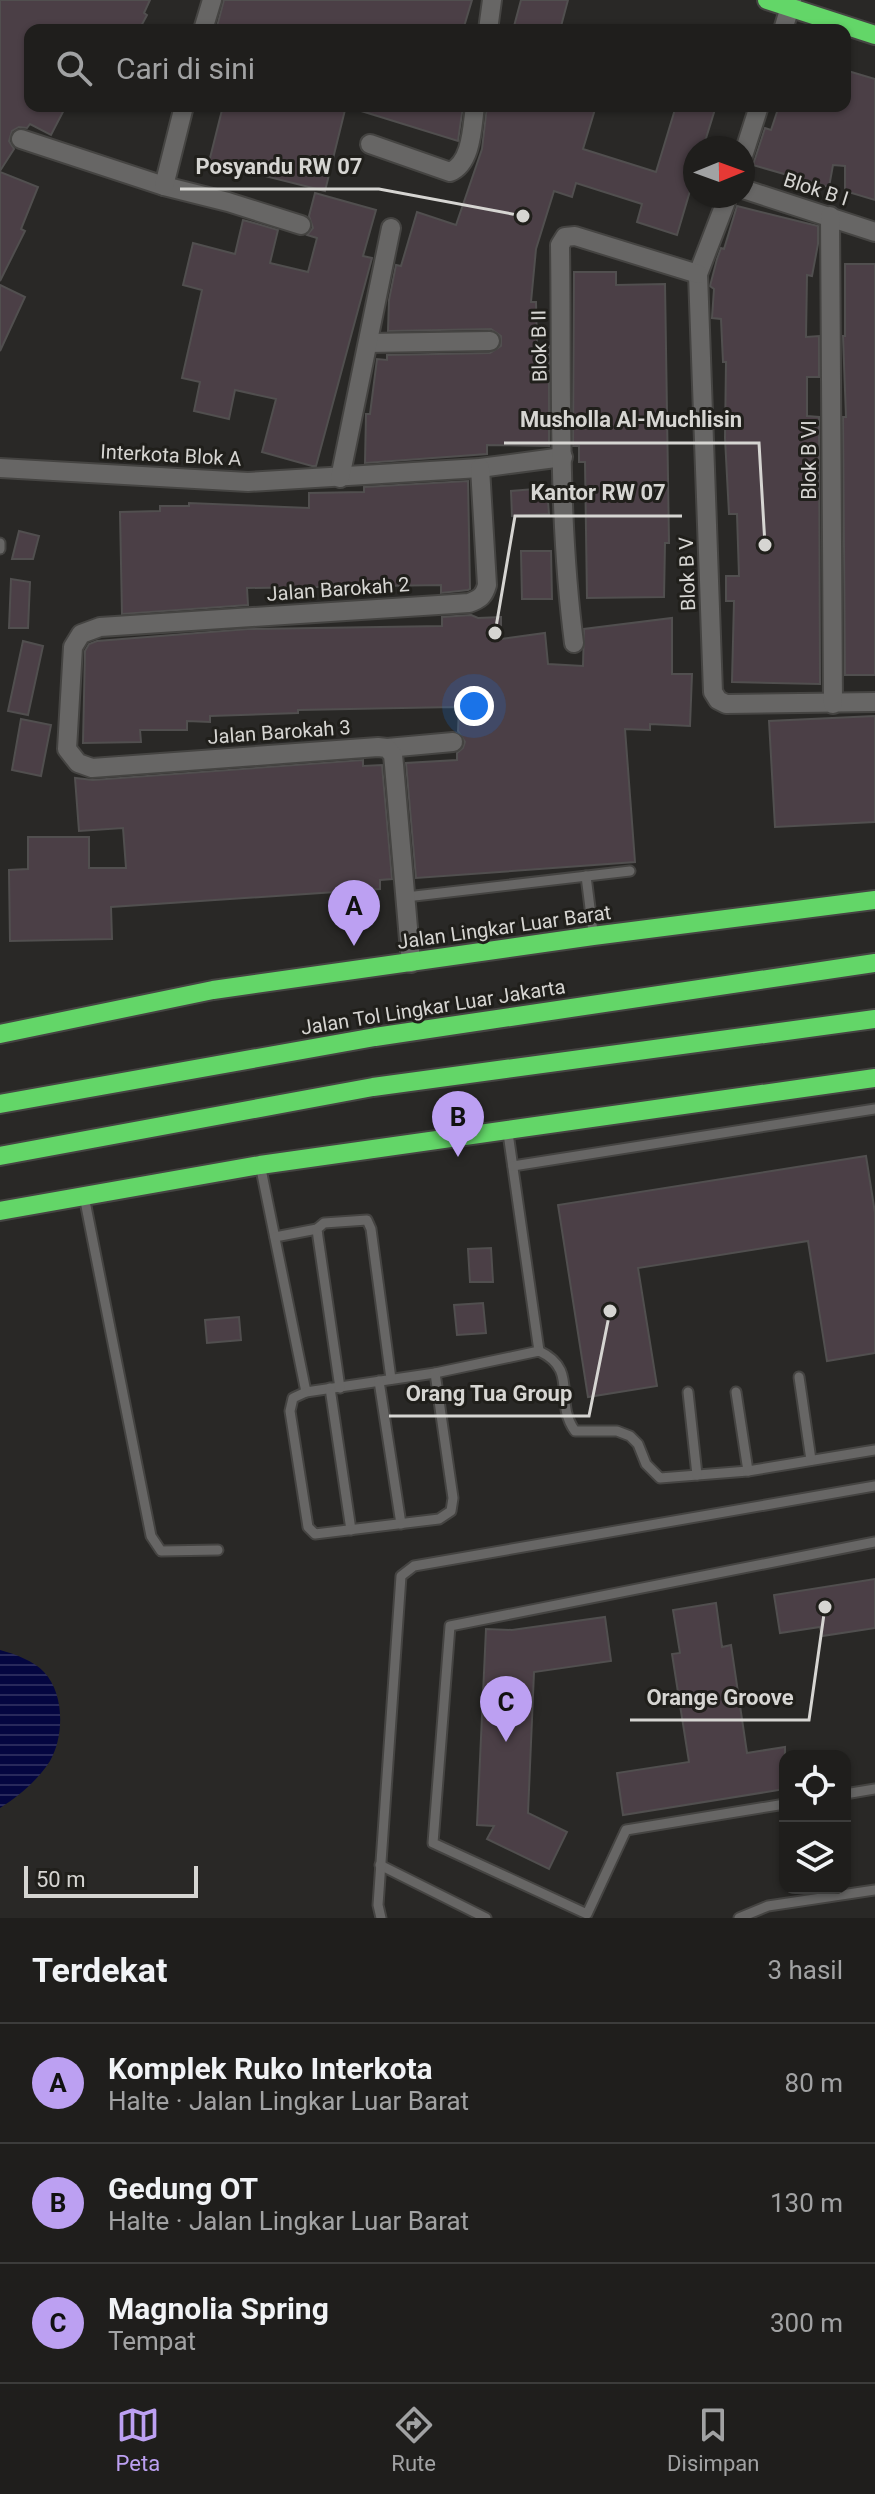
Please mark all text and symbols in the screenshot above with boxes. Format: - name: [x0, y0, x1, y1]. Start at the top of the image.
- search box: [24, 24, 851, 112]
- icon: search: [52, 46, 96, 90]
- text: Cari di sini: [116, 51, 255, 86]
- north arrow: [683, 136, 755, 208]
- callout: Posyandu RW 07: [180, 143, 379, 189]
- text: Posyandu RW 07: [195, 154, 363, 179]
- street label: Blok B I: [781, 167, 851, 211]
- street label: Blok B II: [526, 310, 552, 382]
- callout: Musholla Al-Muchlisin: [504, 397, 759, 443]
- text: Musholla Al-Muchlisin: [520, 407, 742, 432]
- street label: Blok B VI: [797, 420, 821, 500]
- street label: Interkota Blok A: [100, 439, 242, 471]
- callout: Kantor RW 07: [515, 470, 682, 516]
- text: Kantor RW 07: [530, 480, 666, 505]
- street label: Blok B V: [674, 536, 700, 611]
- street label: Jalan Barokah 2: [266, 572, 410, 606]
- your location: [454, 686, 494, 726]
- street label: Jalan Barokah 3: [207, 715, 351, 749]
- pin: A: [328, 880, 380, 946]
- street label: Jalan Lingkar Luar Barat: [396, 900, 612, 954]
- street label: Jalan Tol Lingkar Luar Jakarta: [299, 974, 567, 1040]
- pin: B: [432, 1091, 484, 1157]
- callout: Orang Tua Group: [389, 1370, 589, 1416]
- text: Orang Tua Group: [406, 1381, 572, 1406]
- callout: Orange Groove: [630, 1674, 809, 1720]
- pin: C: [480, 1676, 532, 1742]
- text: Orange Groove: [646, 1685, 794, 1710]
- map controls: [779, 1750, 851, 1894]
- button: locate: [779, 1750, 851, 1822]
- button: layers: [779, 1822, 851, 1894]
- scale bar: [24, 1862, 198, 1898]
- text: 50 m: [36, 1867, 85, 1892]
- text: Terdekat: [32, 1950, 167, 1990]
- text: 3 hasil: [767, 1955, 843, 1985]
- text: Komplek Ruko Interkota: [108, 2051, 433, 2086]
- text: A: [49, 2068, 67, 2098]
- text: 80 m: [785, 2068, 843, 2098]
- text: Halte · Jalan Lingkar Luar Barat: [108, 2086, 469, 2116]
- text: Gedung OT: [108, 2171, 258, 2206]
- text: B: [50, 2188, 66, 2218]
- text: 130 m: [770, 2188, 843, 2218]
- text: Halte · Jalan Lingkar Luar Barat: [108, 2206, 469, 2236]
- text: Magnolia Spring: [108, 2291, 329, 2326]
- text: C: [49, 2308, 67, 2338]
- text: 300 m: [770, 2308, 843, 2338]
- text: Tempat: [108, 2326, 196, 2356]
- tab: Peta: [116, 2403, 160, 2476]
- tab: Rute: [391, 2403, 436, 2476]
- tab: Disimpan: [667, 2403, 759, 2476]

